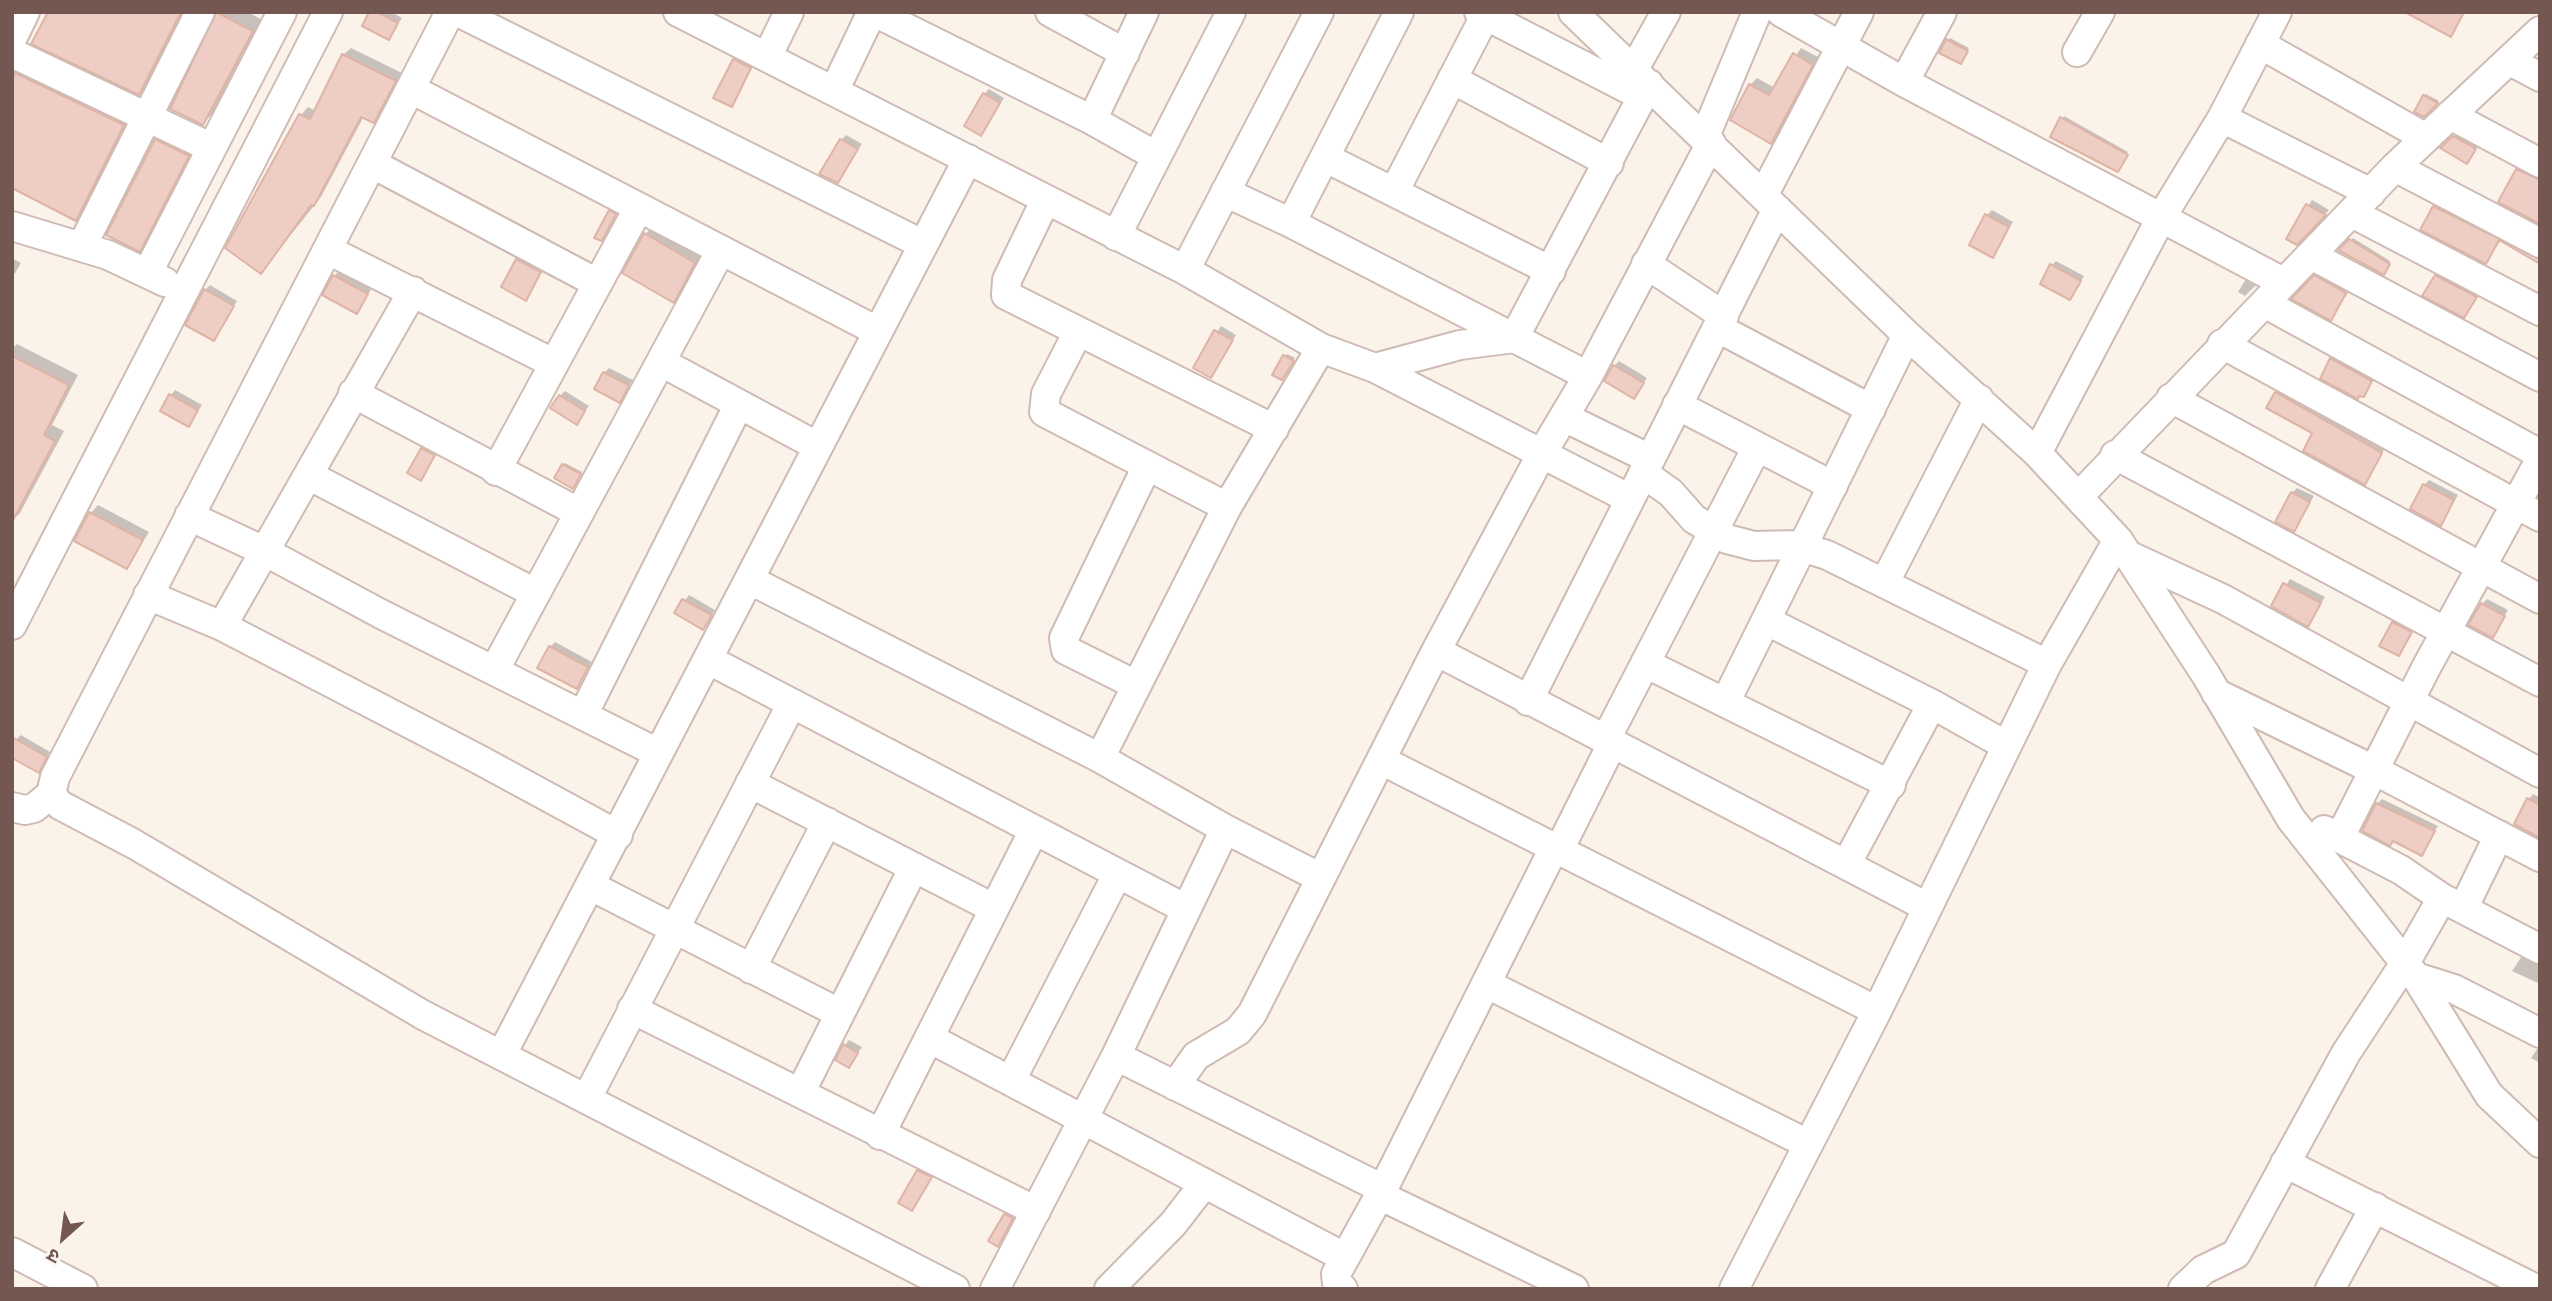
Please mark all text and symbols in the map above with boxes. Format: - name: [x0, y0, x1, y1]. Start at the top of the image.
- north arrow: [28, 1203, 98, 1273]
- text: उ: [43, 1244, 63, 1270]

